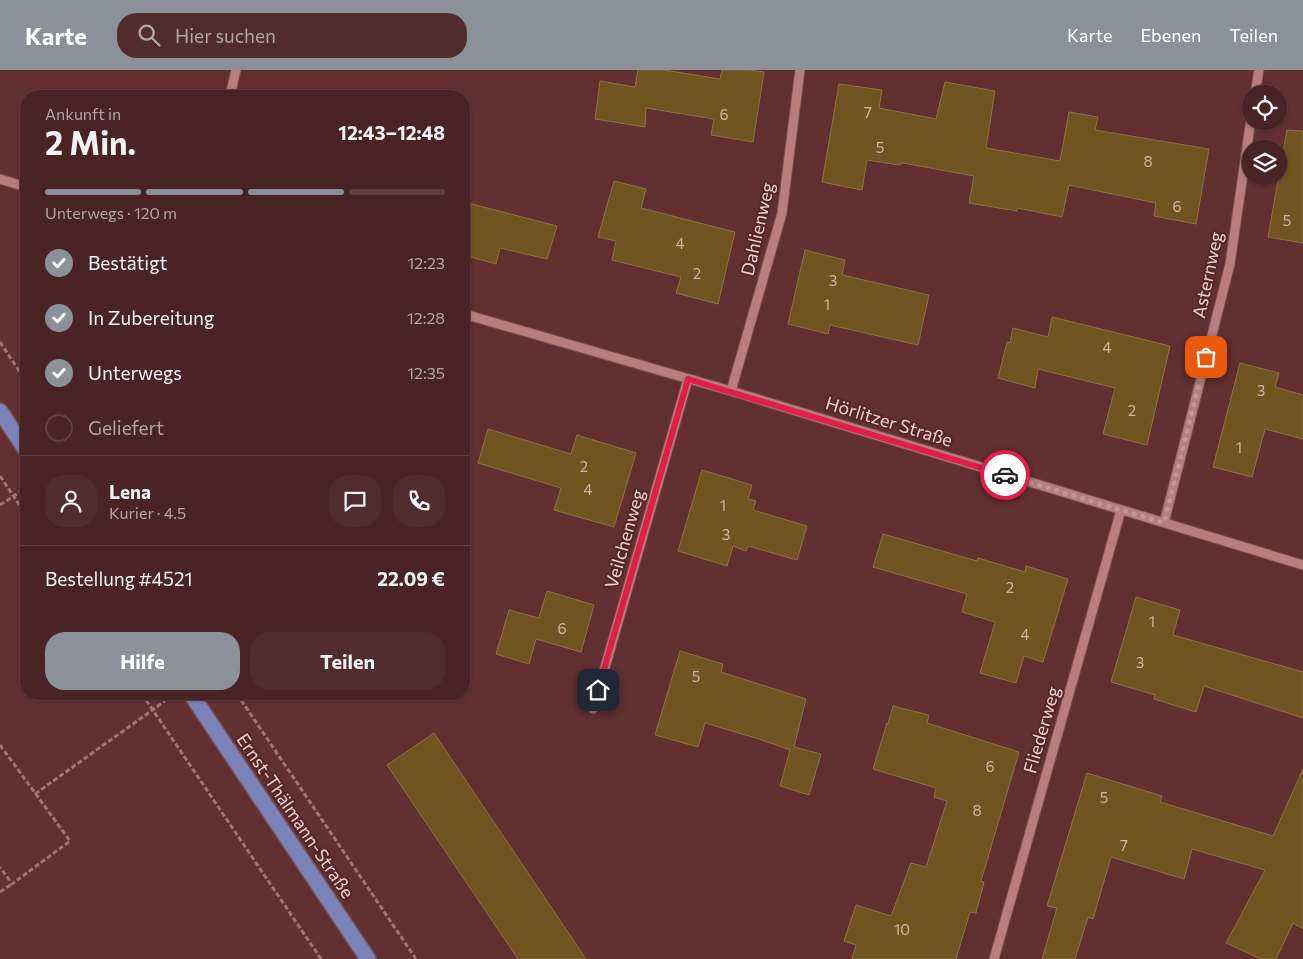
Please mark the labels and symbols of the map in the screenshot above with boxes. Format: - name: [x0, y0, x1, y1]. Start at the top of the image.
- house number: 7: [864, 103, 872, 121]
- house number: 6: [719, 105, 729, 123]
- house number: 5: [876, 138, 884, 156]
- house number: 8: [1143, 152, 1153, 170]
- street label: Dahlienweg: [736, 180, 778, 278]
- house number: 6: [1172, 197, 1182, 215]
- house number: 5: [1283, 211, 1291, 229]
- street label: Asternweg: [1187, 229, 1227, 320]
- house number: 4: [676, 234, 685, 252]
- house number: 2: [693, 264, 701, 282]
- house number: 3: [829, 271, 837, 289]
- house number: 1: [824, 295, 830, 313]
- pin: [1185, 336, 1227, 378]
- house number: 4: [1103, 338, 1112, 356]
- house number: 3: [1257, 381, 1265, 399]
- street label: Hörlitzer Straße: [823, 391, 955, 451]
- house number: 2: [1128, 401, 1136, 419]
- house number: 1: [1236, 438, 1242, 456]
- courier: [980, 450, 1030, 500]
- house number: 2: [580, 457, 588, 475]
- house number: 4: [584, 480, 593, 498]
- street label: Veilchenweg: [599, 486, 649, 591]
- house number: 1: [720, 496, 726, 514]
- house number: 3: [722, 525, 730, 543]
- house number: 2: [1006, 578, 1014, 596]
- house number: 1: [1149, 612, 1155, 630]
- house number: 6: [557, 619, 567, 637]
- house number: 4: [1021, 625, 1030, 643]
- house number: 3: [1136, 653, 1144, 671]
- house number: 5: [692, 667, 700, 685]
- pin: [577, 669, 619, 711]
- street label: Fliederweg: [1018, 683, 1064, 776]
- street label: Ernst-Thälmann-Straße: [232, 729, 359, 902]
- house number: 6: [985, 757, 995, 775]
- house number: 5: [1100, 788, 1108, 806]
- house number: 8: [972, 801, 982, 819]
- house number: 7: [1120, 836, 1128, 854]
- house number: 10: [894, 920, 910, 938]

